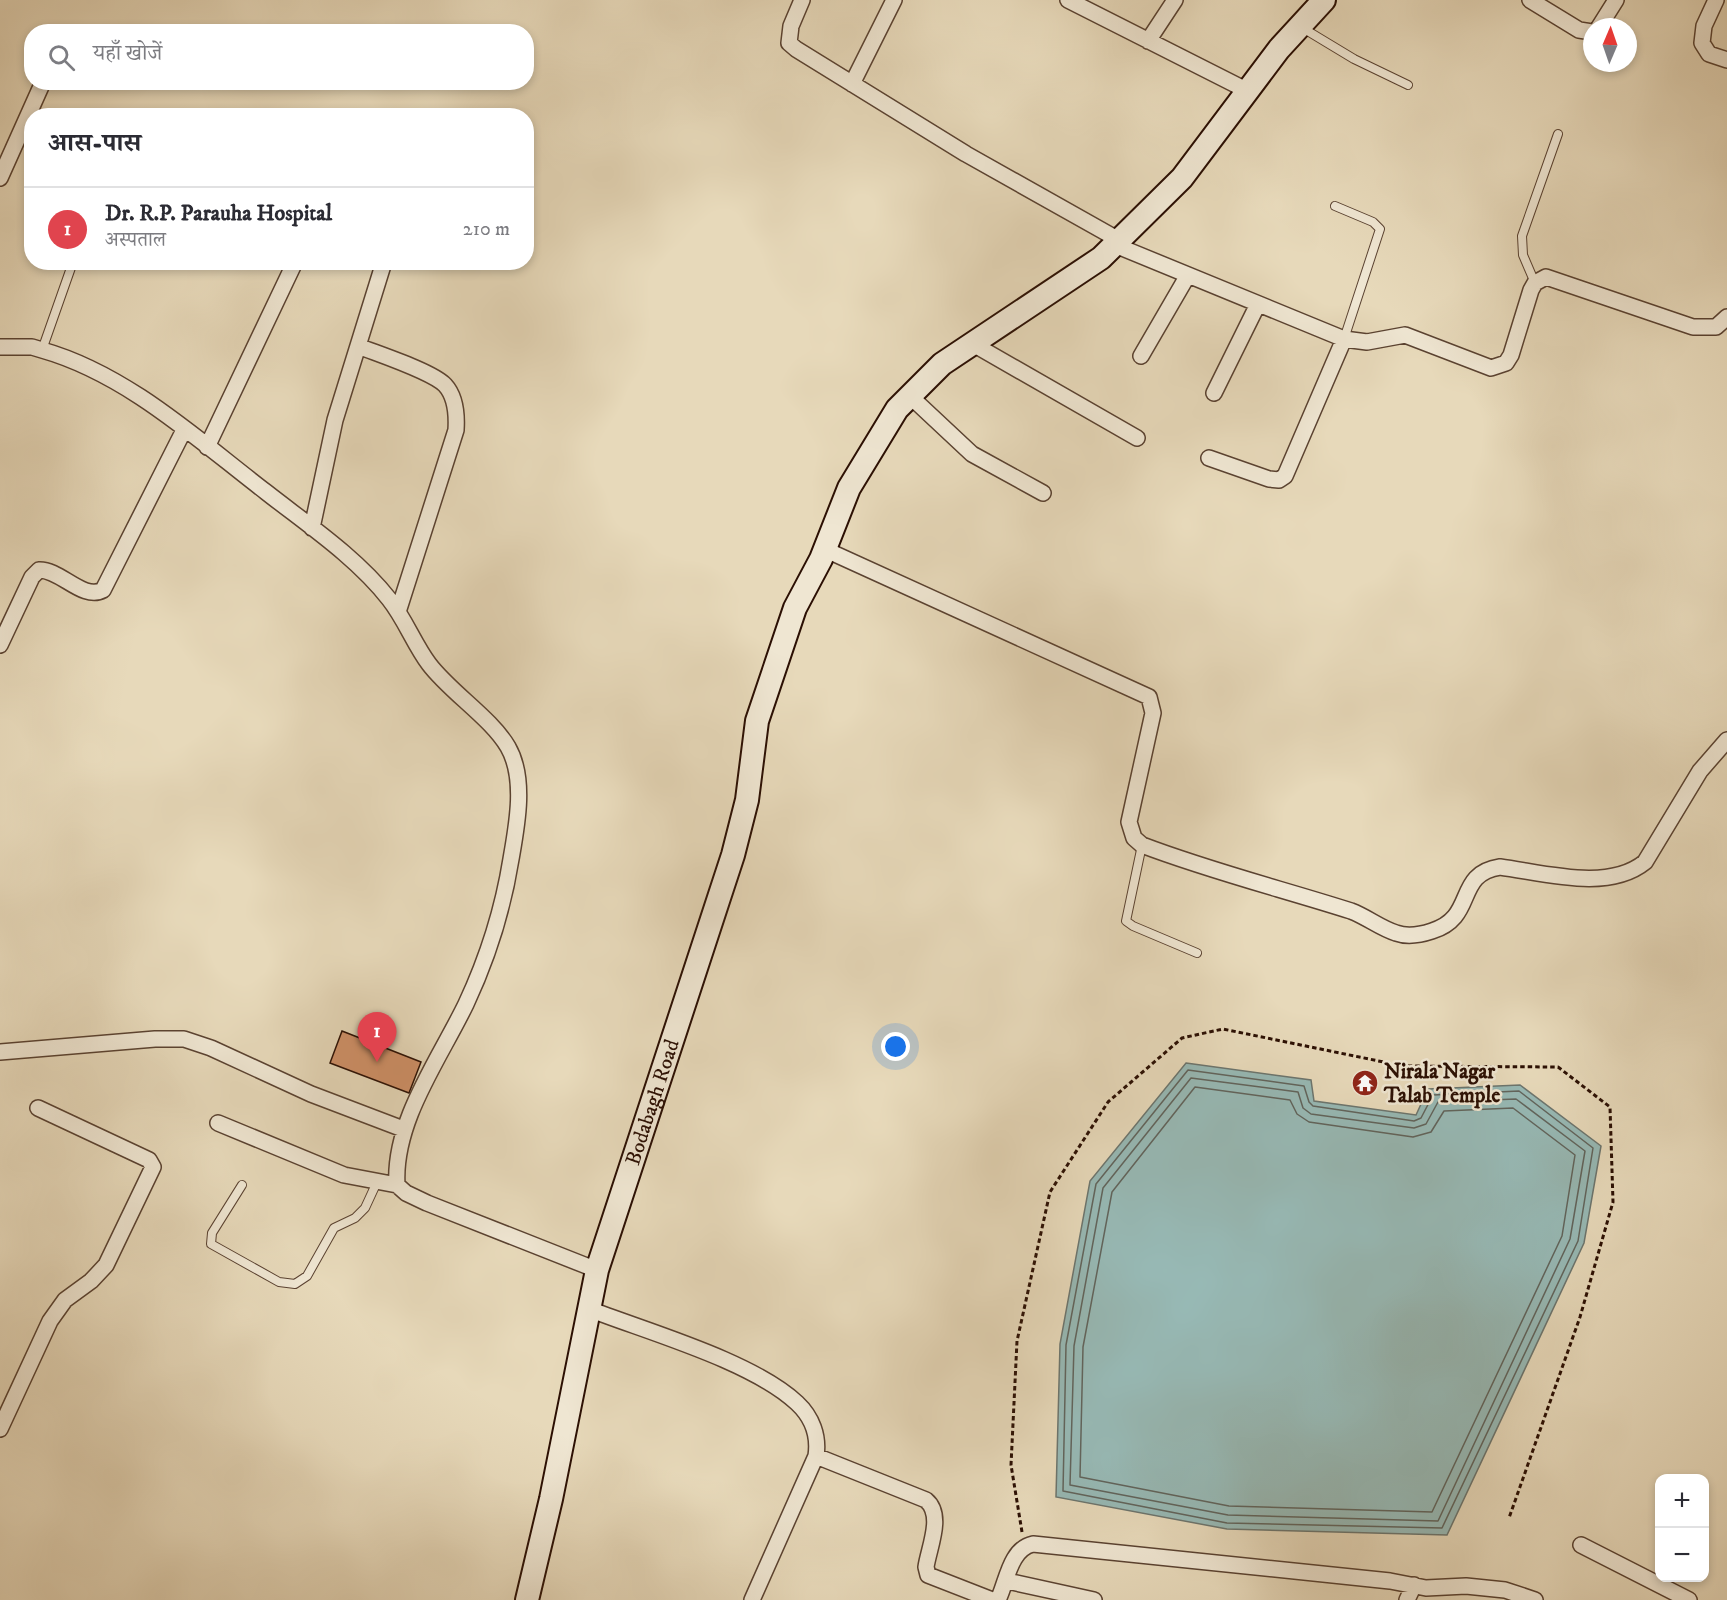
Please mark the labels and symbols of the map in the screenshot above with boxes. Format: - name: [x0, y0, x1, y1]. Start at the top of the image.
- north arrow: [1583, 18, 1637, 72]
- pin: 1: [358, 1012, 397, 1062]
- your location: [881, 1032, 910, 1061]
- street label: Bodabagh Road: [620, 1036, 686, 1169]
- place label: Nirala Nagar Talab Temple: [1383, 1059, 1500, 1109]
- temple icon: Nirala Nagar Talab Temple: [1350, 1068, 1380, 1098]

